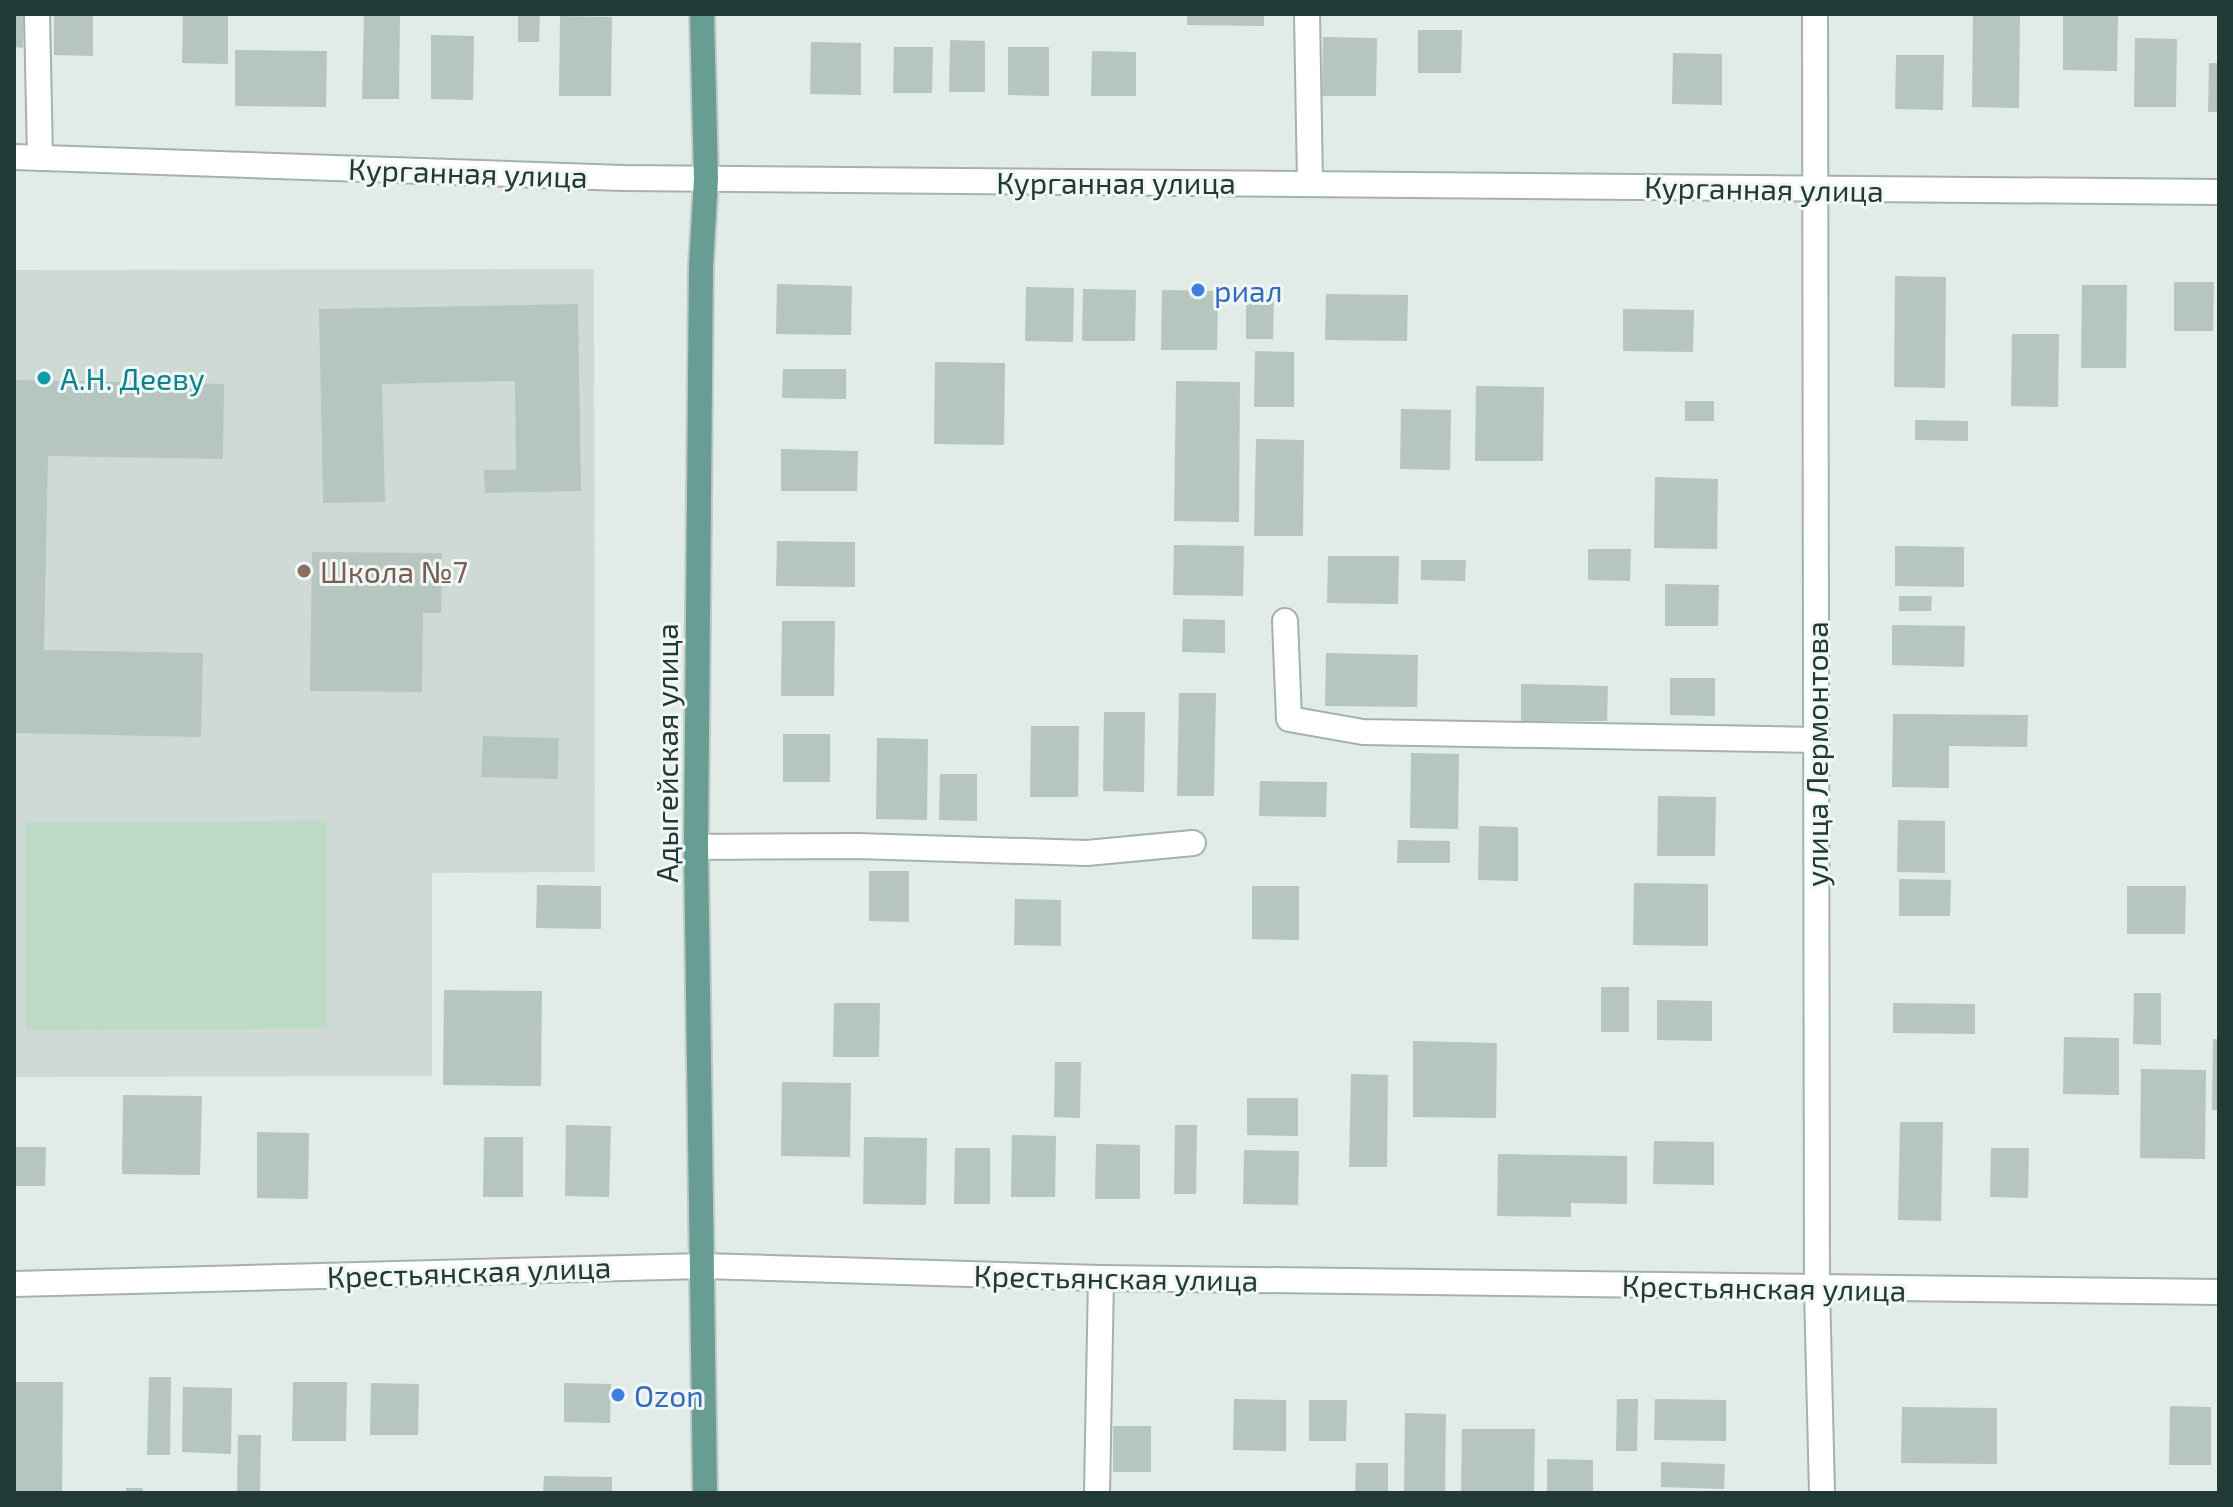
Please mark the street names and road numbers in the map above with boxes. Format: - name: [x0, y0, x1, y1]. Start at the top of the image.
- street label: Курганная улица: [348, 150, 588, 195]
- street label: Курганная улица: [996, 164, 1236, 201]
- street label: Курганная улица: [1644, 168, 1884, 209]
- street label: улица Лермонтова: [1798, 621, 1835, 887]
- street label: Адыгейская улица: [648, 623, 685, 883]
- street label: Крестьянская улица: [326, 1248, 612, 1295]
- street label: Крестьянская улица: [973, 1257, 1259, 1298]
- street label: Крестьянская улица: [1621, 1267, 1907, 1308]

